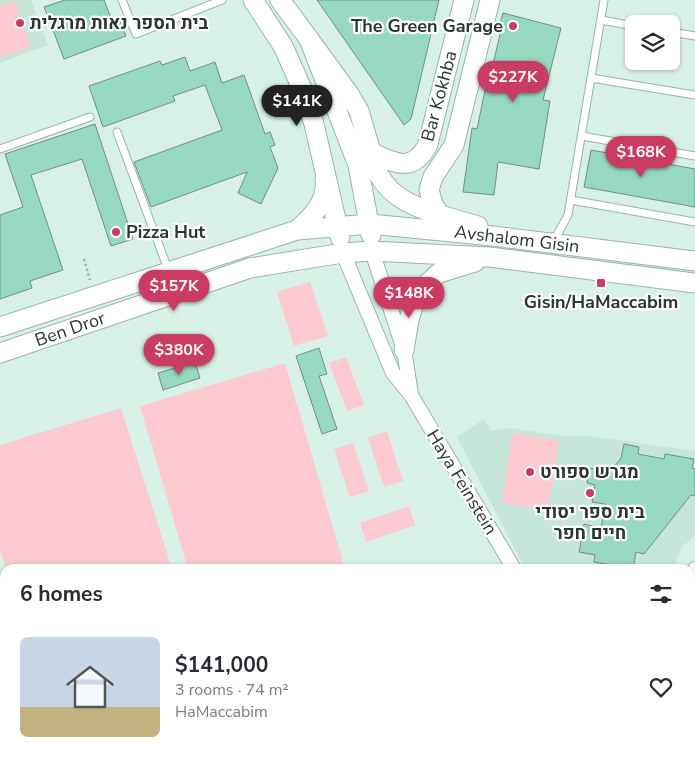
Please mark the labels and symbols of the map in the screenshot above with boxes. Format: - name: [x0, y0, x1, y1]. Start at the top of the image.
- place label: בית הספר נאות מרגלית: [30, 11, 209, 35]
- place label: The Green Garage: [351, 14, 503, 38]
- marker: בית הספר נאות מרגלית: [14, 17, 26, 29]
- marker: The Green Garage: [507, 20, 519, 32]
- street label: Bar Kokhba: [415, 48, 463, 144]
- pin: $227K: [478, 61, 548, 103]
- pin: $141K: [262, 84, 332, 127]
- pin: $168K: [606, 136, 676, 178]
- street label: Avshalom Gisin: [453, 219, 581, 259]
- place label: Pizza Hut: [126, 220, 205, 244]
- marker: Pizza Hut: [110, 226, 122, 238]
- pin: $157K: [139, 270, 209, 312]
- pin: $148K: [374, 276, 444, 319]
- marker: Gisin/HaMaccabim: [595, 277, 607, 289]
- place label: Gisin/HaMaccabim: [524, 290, 678, 314]
- street label: Ben Dror: [32, 306, 109, 352]
- pin: $380K: [144, 334, 214, 376]
- street label: Haya Feinstein: [421, 425, 503, 539]
- place label: מגרש ספורט: [540, 460, 639, 484]
- marker: מגרש ספורט: [524, 466, 536, 478]
- marker: בית ספר יסודי חיים חפר: [584, 487, 596, 499]
- place label: בית ספר יסודי חיים חפר: [535, 500, 645, 545]

